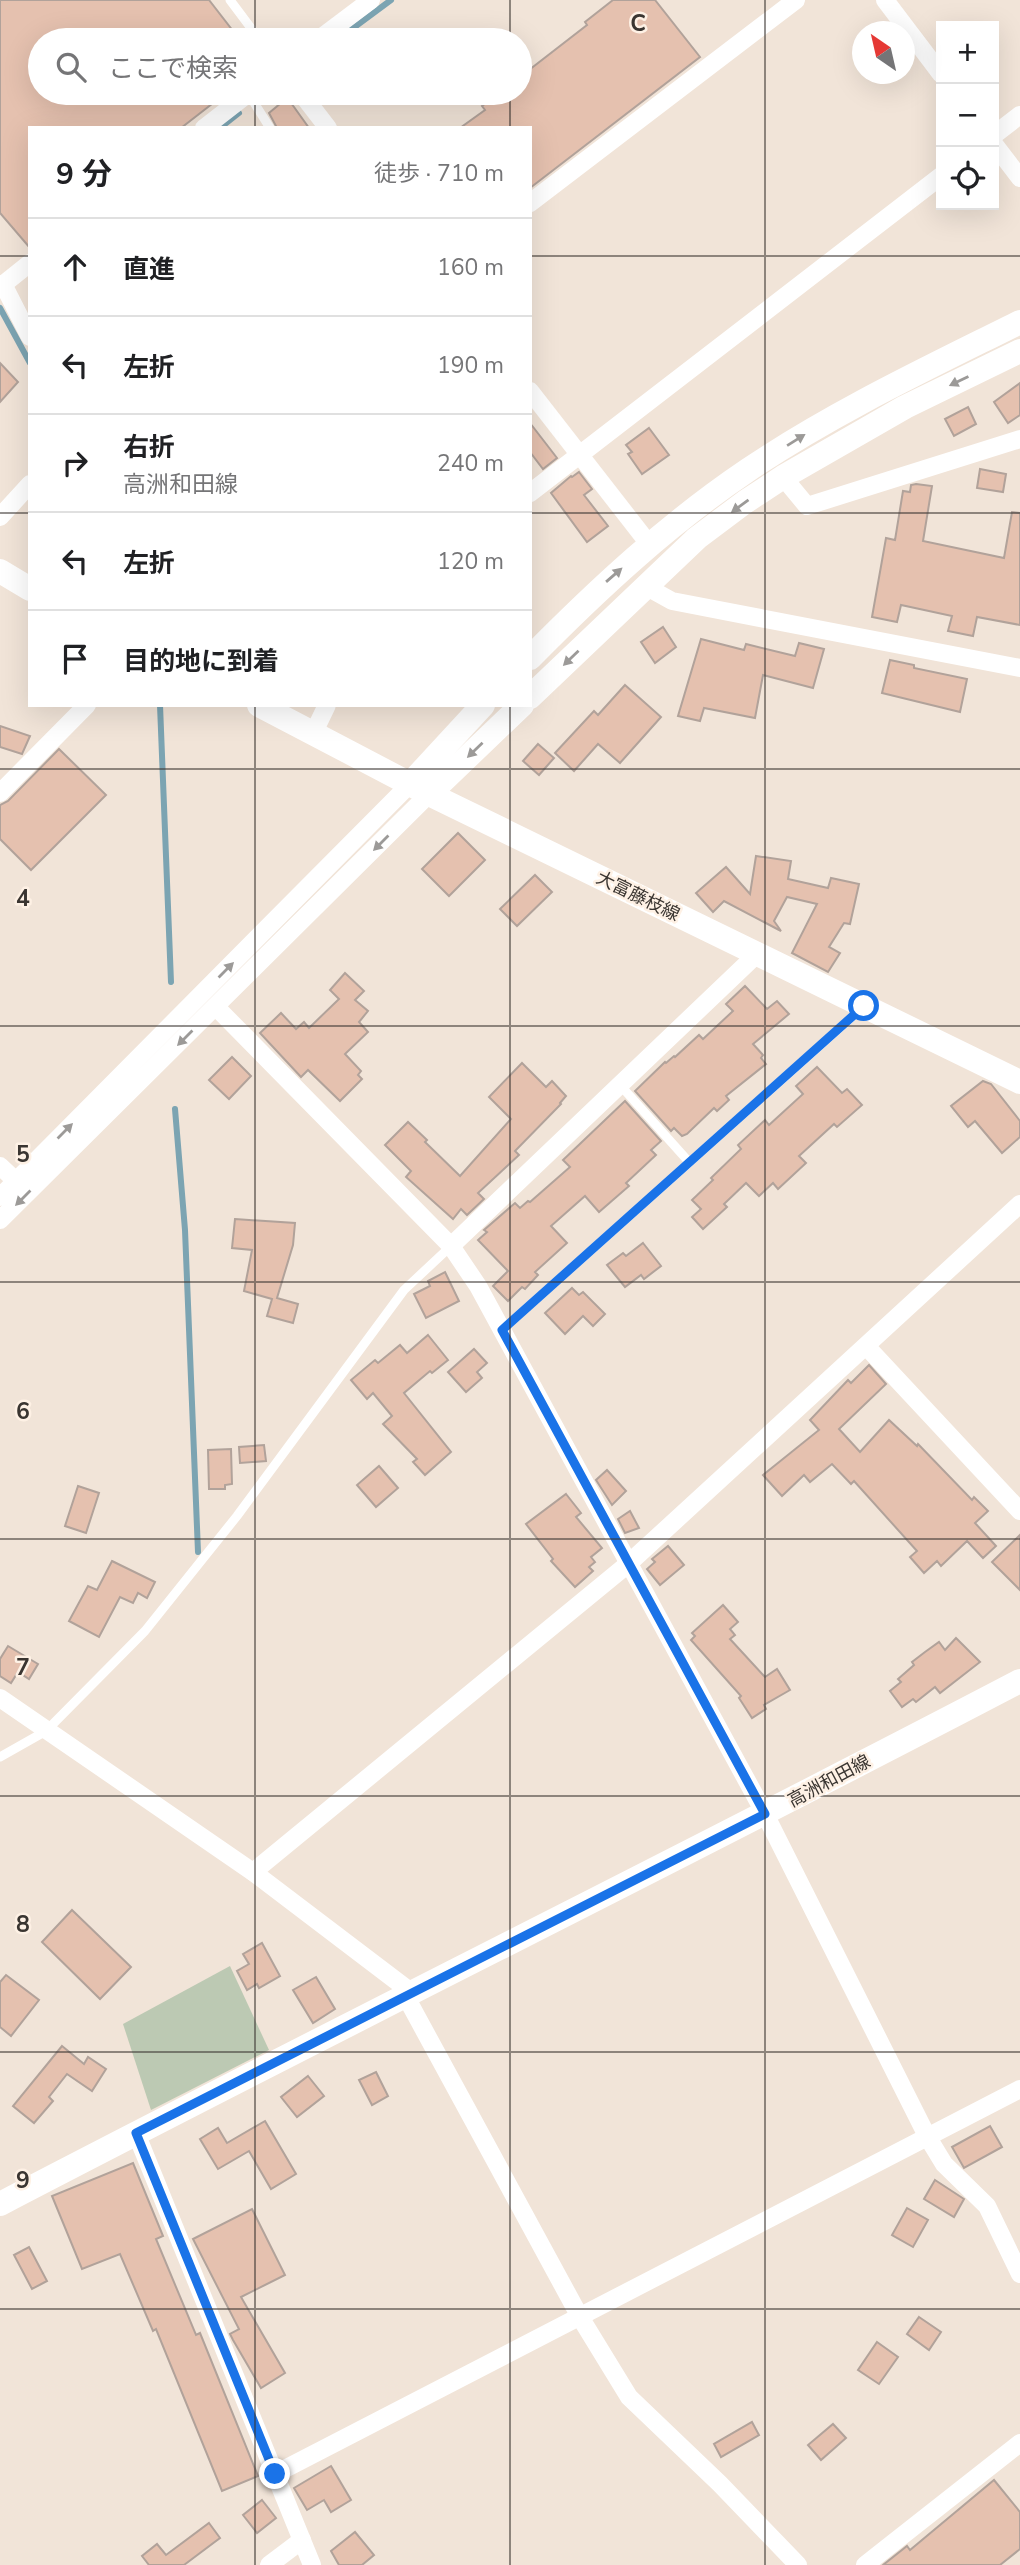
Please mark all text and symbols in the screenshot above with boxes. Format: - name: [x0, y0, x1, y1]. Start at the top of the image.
- text: C: [630, 8, 646, 39]
- north arrow: [852, 21, 915, 84]
- map controls: [936, 21, 999, 210]
- button: +: [936, 21, 999, 84]
- search box: [28, 28, 532, 105]
- icon: search: [52, 48, 90, 86]
- text: ここで検索: [108, 51, 238, 86]
- button: −: [936, 84, 999, 147]
- button: locate: [936, 147, 999, 210]
- text: 9 分: [56, 154, 112, 195]
- text: 徒歩 · 710 m: [374, 158, 504, 189]
- icon: ahead: [56, 248, 94, 286]
- text: 直進: [123, 252, 175, 287]
- text: 160 m: [437, 252, 504, 283]
- icon: left: [56, 346, 94, 384]
- text: 左折: [123, 350, 175, 385]
- text: 190 m: [437, 350, 504, 381]
- one-way arrow: [949, 375, 969, 387]
- text: 右折: [123, 430, 175, 465]
- one-way arrow: [786, 433, 806, 446]
- icon: right: [56, 444, 94, 482]
- text: 240 m: [437, 448, 504, 479]
- text: 高洲和田線: [123, 469, 238, 500]
- one-way arrow: [731, 499, 749, 513]
- icon: left: [56, 542, 94, 580]
- text: 左折: [123, 546, 175, 581]
- text: 120 m: [437, 546, 504, 577]
- one-way arrow: [605, 568, 622, 583]
- icon: arrive: [56, 640, 94, 678]
- text: 目的地に到着: [123, 644, 279, 679]
- one-way arrow: [563, 649, 580, 665]
- one-way arrow: [467, 741, 484, 758]
- one-way arrow: [372, 834, 389, 851]
- street label: 大富藤枝線: [592, 865, 684, 927]
- text: 4: [16, 883, 30, 914]
- one-way arrow: [217, 962, 233, 979]
- route start: [848, 990, 879, 1021]
- one-way arrow: [177, 1029, 194, 1045]
- one-way arrow: [57, 1123, 74, 1140]
- text: 5: [16, 1139, 30, 1170]
- one-way arrow: [15, 1189, 32, 1205]
- text: 6: [16, 1396, 30, 1427]
- text: 7: [16, 1652, 30, 1683]
- street label: 高洲和田線: [784, 1749, 874, 1813]
- text: 8: [16, 1909, 30, 1940]
- text: 9: [16, 2165, 30, 2196]
- route end: [259, 2458, 290, 2489]

